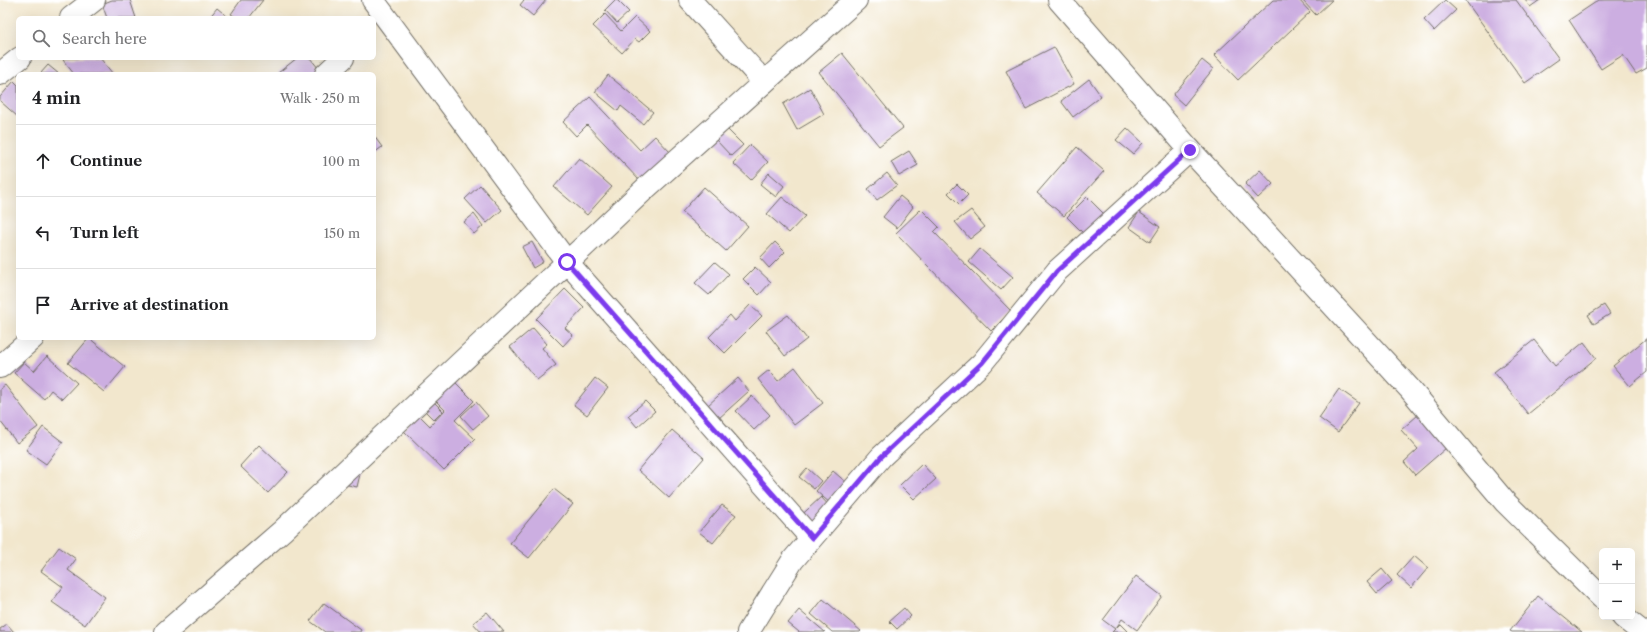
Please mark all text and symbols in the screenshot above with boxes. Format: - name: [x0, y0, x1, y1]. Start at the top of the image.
- search box: [16, 16, 376, 60]
- icon: search: [30, 27, 52, 49]
- text: Search here: [62, 29, 147, 48]
- text: 4 min: [32, 88, 81, 108]
- text: Walk · 250 m: [280, 90, 360, 106]
- route end: [1181, 141, 1199, 159]
- icon: ahead: [32, 150, 54, 172]
- text: Continue: [70, 151, 142, 170]
- text: 100 m: [322, 153, 360, 169]
- icon: left: [32, 222, 54, 244]
- text: Turn left: [70, 223, 139, 242]
- text: 150 m: [324, 225, 360, 241]
- route start: [558, 253, 576, 271]
- icon: arrive: [32, 294, 54, 316]
- text: Arrive at destination: [70, 295, 229, 314]
- map controls: [1599, 548, 1635, 620]
- button: +: [1599, 548, 1635, 584]
- button: −: [1599, 584, 1635, 620]

